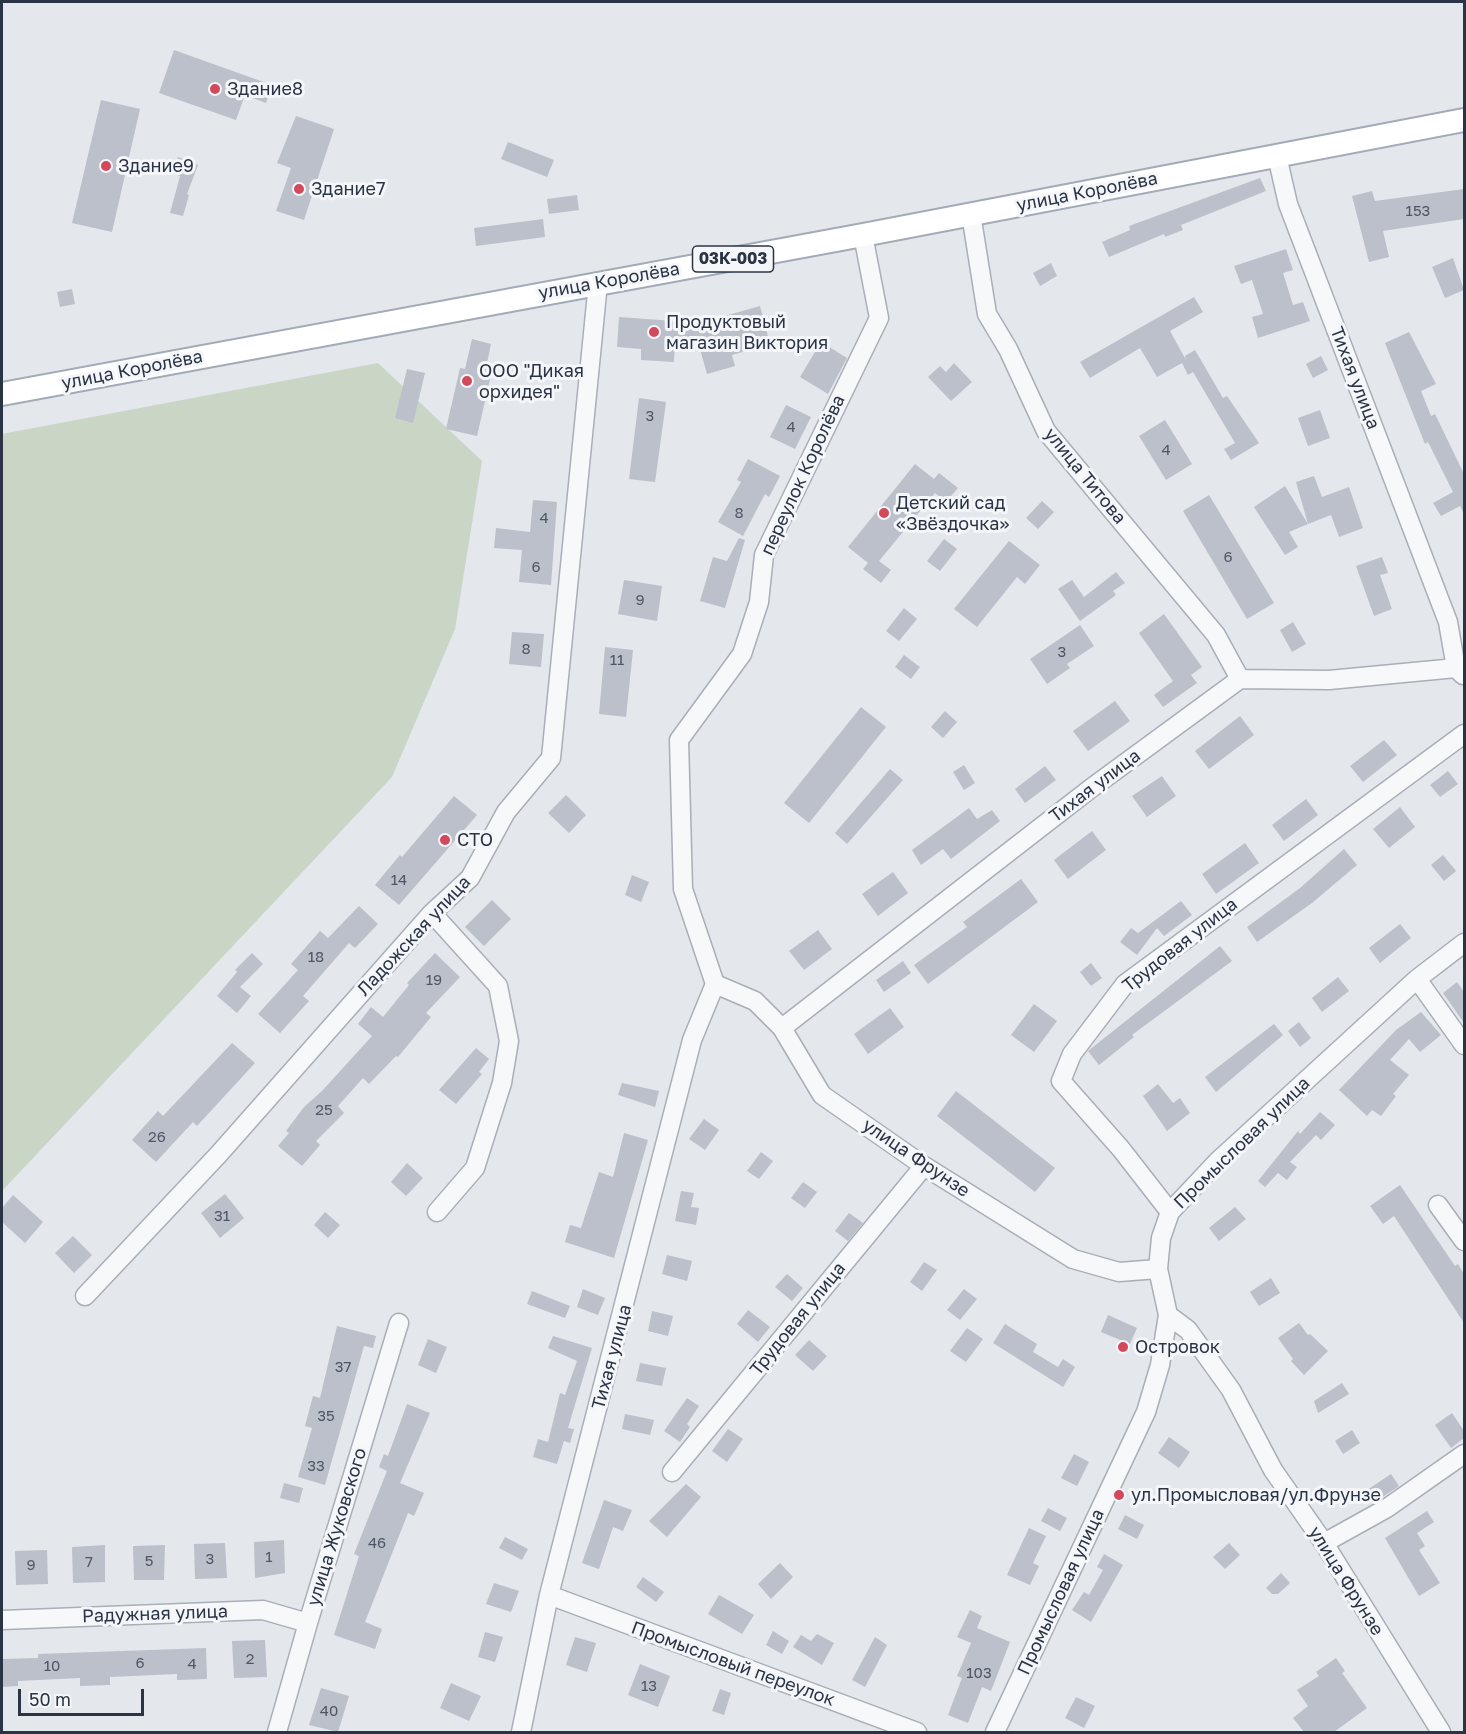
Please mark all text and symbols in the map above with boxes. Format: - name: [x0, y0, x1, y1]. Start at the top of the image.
- place label: Здание8: [227, 78, 303, 100]
- marker: Здание8: [208, 82, 222, 96]
- place label: Здание9: [118, 155, 194, 177]
- marker: Здание9: [99, 159, 113, 173]
- street label: улица Королёва: [1015, 168, 1159, 216]
- place label: Здание7: [311, 178, 386, 200]
- marker: Здание7: [292, 182, 306, 196]
- house number: 153: [1406, 202, 1430, 220]
- road number: 03К-003: [692, 246, 774, 272]
- street label: улица Королёва: [537, 258, 681, 304]
- place label: Продуктовый магазин Виктория: [666, 311, 828, 354]
- street label: Тихая улица: [1326, 324, 1384, 432]
- marker: Продуктовый магазин Виктория: [647, 325, 661, 339]
- street label: улица Королёва: [60, 346, 204, 394]
- place label: ООО "Дикая орхидея": [479, 360, 584, 403]
- marker: ООО "Дикая орхидея": [460, 374, 474, 388]
- street label: переулок Королёва: [756, 391, 850, 559]
- house number: 3: [646, 407, 654, 425]
- house number: 4: [786, 418, 796, 436]
- street label: улица Титова: [1040, 424, 1130, 528]
- house number: 4: [1161, 441, 1171, 459]
- place label: Детский сад «Звёздочка»: [896, 492, 1009, 534]
- house number: 8: [734, 504, 744, 522]
- marker: Детский сад «Звёздочка»: [877, 506, 891, 520]
- house number: 4: [539, 509, 549, 527]
- house number: 6: [1223, 548, 1233, 566]
- house number: 6: [531, 558, 541, 576]
- house number: 9: [635, 591, 645, 609]
- house number: 8: [521, 640, 531, 658]
- house number: 3: [1058, 643, 1066, 661]
- house number: 11: [610, 651, 624, 669]
- street label: Тихая улица: [1045, 745, 1145, 827]
- place label: СТО: [457, 829, 493, 851]
- marker: СТО: [438, 833, 452, 847]
- house number: 14: [391, 871, 407, 889]
- street label: Ладожская улица: [353, 872, 475, 1000]
- street label: Трудовая улица: [1118, 894, 1242, 996]
- house number: 18: [308, 948, 324, 966]
- house number: 19: [426, 971, 442, 989]
- street label: Промысловая улица: [1170, 1073, 1314, 1213]
- house number: 25: [315, 1101, 333, 1119]
- street label: улица Фрунзе: [858, 1114, 974, 1202]
- house number: 26: [148, 1128, 166, 1146]
- house number: 31: [214, 1207, 230, 1225]
- street label: Трудовая улица: [746, 1258, 850, 1380]
- street label: Тихая улица: [588, 1302, 636, 1412]
- place label: Островок: [1135, 1336, 1220, 1358]
- marker: Островок: [1116, 1340, 1130, 1354]
- house number: 37: [335, 1358, 351, 1376]
- house number: 35: [317, 1407, 335, 1425]
- street label: улица Жуковского: [303, 1445, 371, 1609]
- house number: 33: [307, 1457, 325, 1475]
- place label: ул.Промысловая/ул.Фрунзе: [1131, 1484, 1381, 1506]
- marker: ул.Промысловая/ул.Фрунзе: [1112, 1488, 1126, 1502]
- street label: Промысловая улица: [1013, 1506, 1109, 1678]
- street label: улица Фрунзе: [1304, 1523, 1388, 1639]
- house number: 46: [368, 1534, 386, 1552]
- house number: 1: [265, 1548, 273, 1566]
- house number: 3: [206, 1550, 214, 1568]
- house number: 5: [145, 1552, 153, 1570]
- house number: 7: [85, 1553, 93, 1571]
- house number: 9: [26, 1556, 36, 1574]
- street label: Радужная улица: [82, 1601, 228, 1627]
- street label: Промысловый переулок: [628, 1617, 838, 1711]
- house number: 2: [246, 1650, 254, 1668]
- house number: 6: [135, 1654, 145, 1672]
- house number: 4: [187, 1655, 197, 1673]
- house number: 10: [44, 1657, 60, 1675]
- house number: 103: [966, 1664, 992, 1682]
- scale bar: [21, 1677, 147, 1715]
- house number: 13: [641, 1677, 657, 1695]
- text: 50 m: [29, 1688, 71, 1710]
- house number: 40: [320, 1702, 338, 1720]

